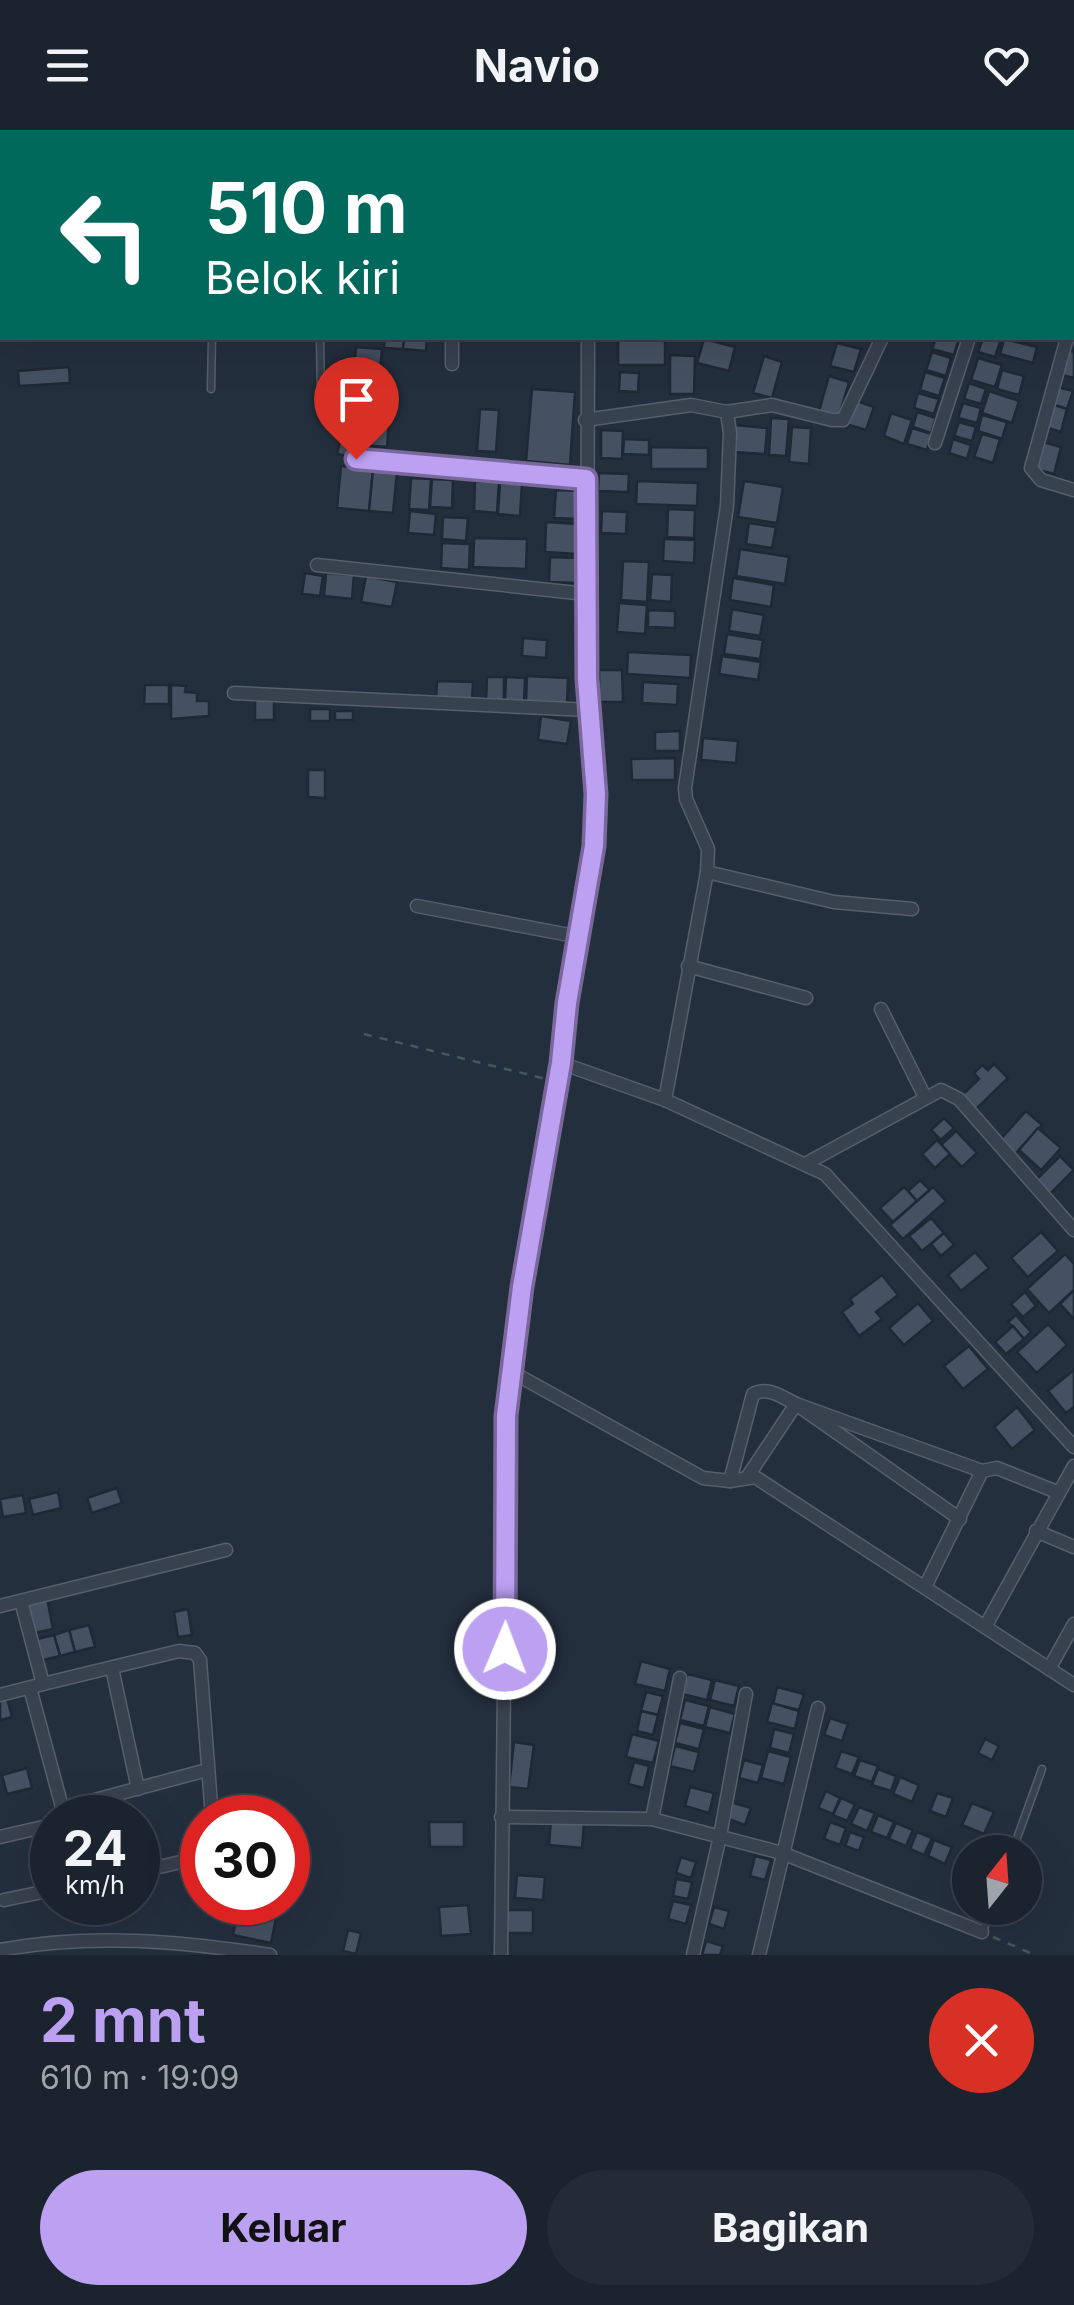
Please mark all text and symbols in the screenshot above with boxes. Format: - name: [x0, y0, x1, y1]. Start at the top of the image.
- icon: menu: [40, 38, 95, 93]
- text: Navio: [474, 38, 600, 93]
- icon: heart: [979, 38, 1034, 93]
- text: 510 m: [205, 165, 408, 250]
- icon: left: [40, 170, 170, 300]
- text: Belok kiri: [205, 250, 400, 305]
- pin: [314, 357, 399, 460]
- icon: arrive: [329, 372, 384, 427]
- position arrow: [453, 1597, 557, 1701]
- speed limit sign: 30: [180, 1795, 310, 1925]
- text: 24: [63, 1818, 127, 1878]
- north arrow: [952, 1835, 1042, 1925]
- map controls: [952, 1835, 1042, 1925]
- text: km/h: [65, 1870, 125, 1900]
- text: 2 mnt: [40, 1984, 206, 2056]
- button: close: [929, 1988, 1034, 2093]
- text: 610 m · 19:09: [40, 2058, 239, 2097]
- button: Keluar: [40, 2170, 527, 2285]
- button: Bagikan: [547, 2170, 1034, 2285]

